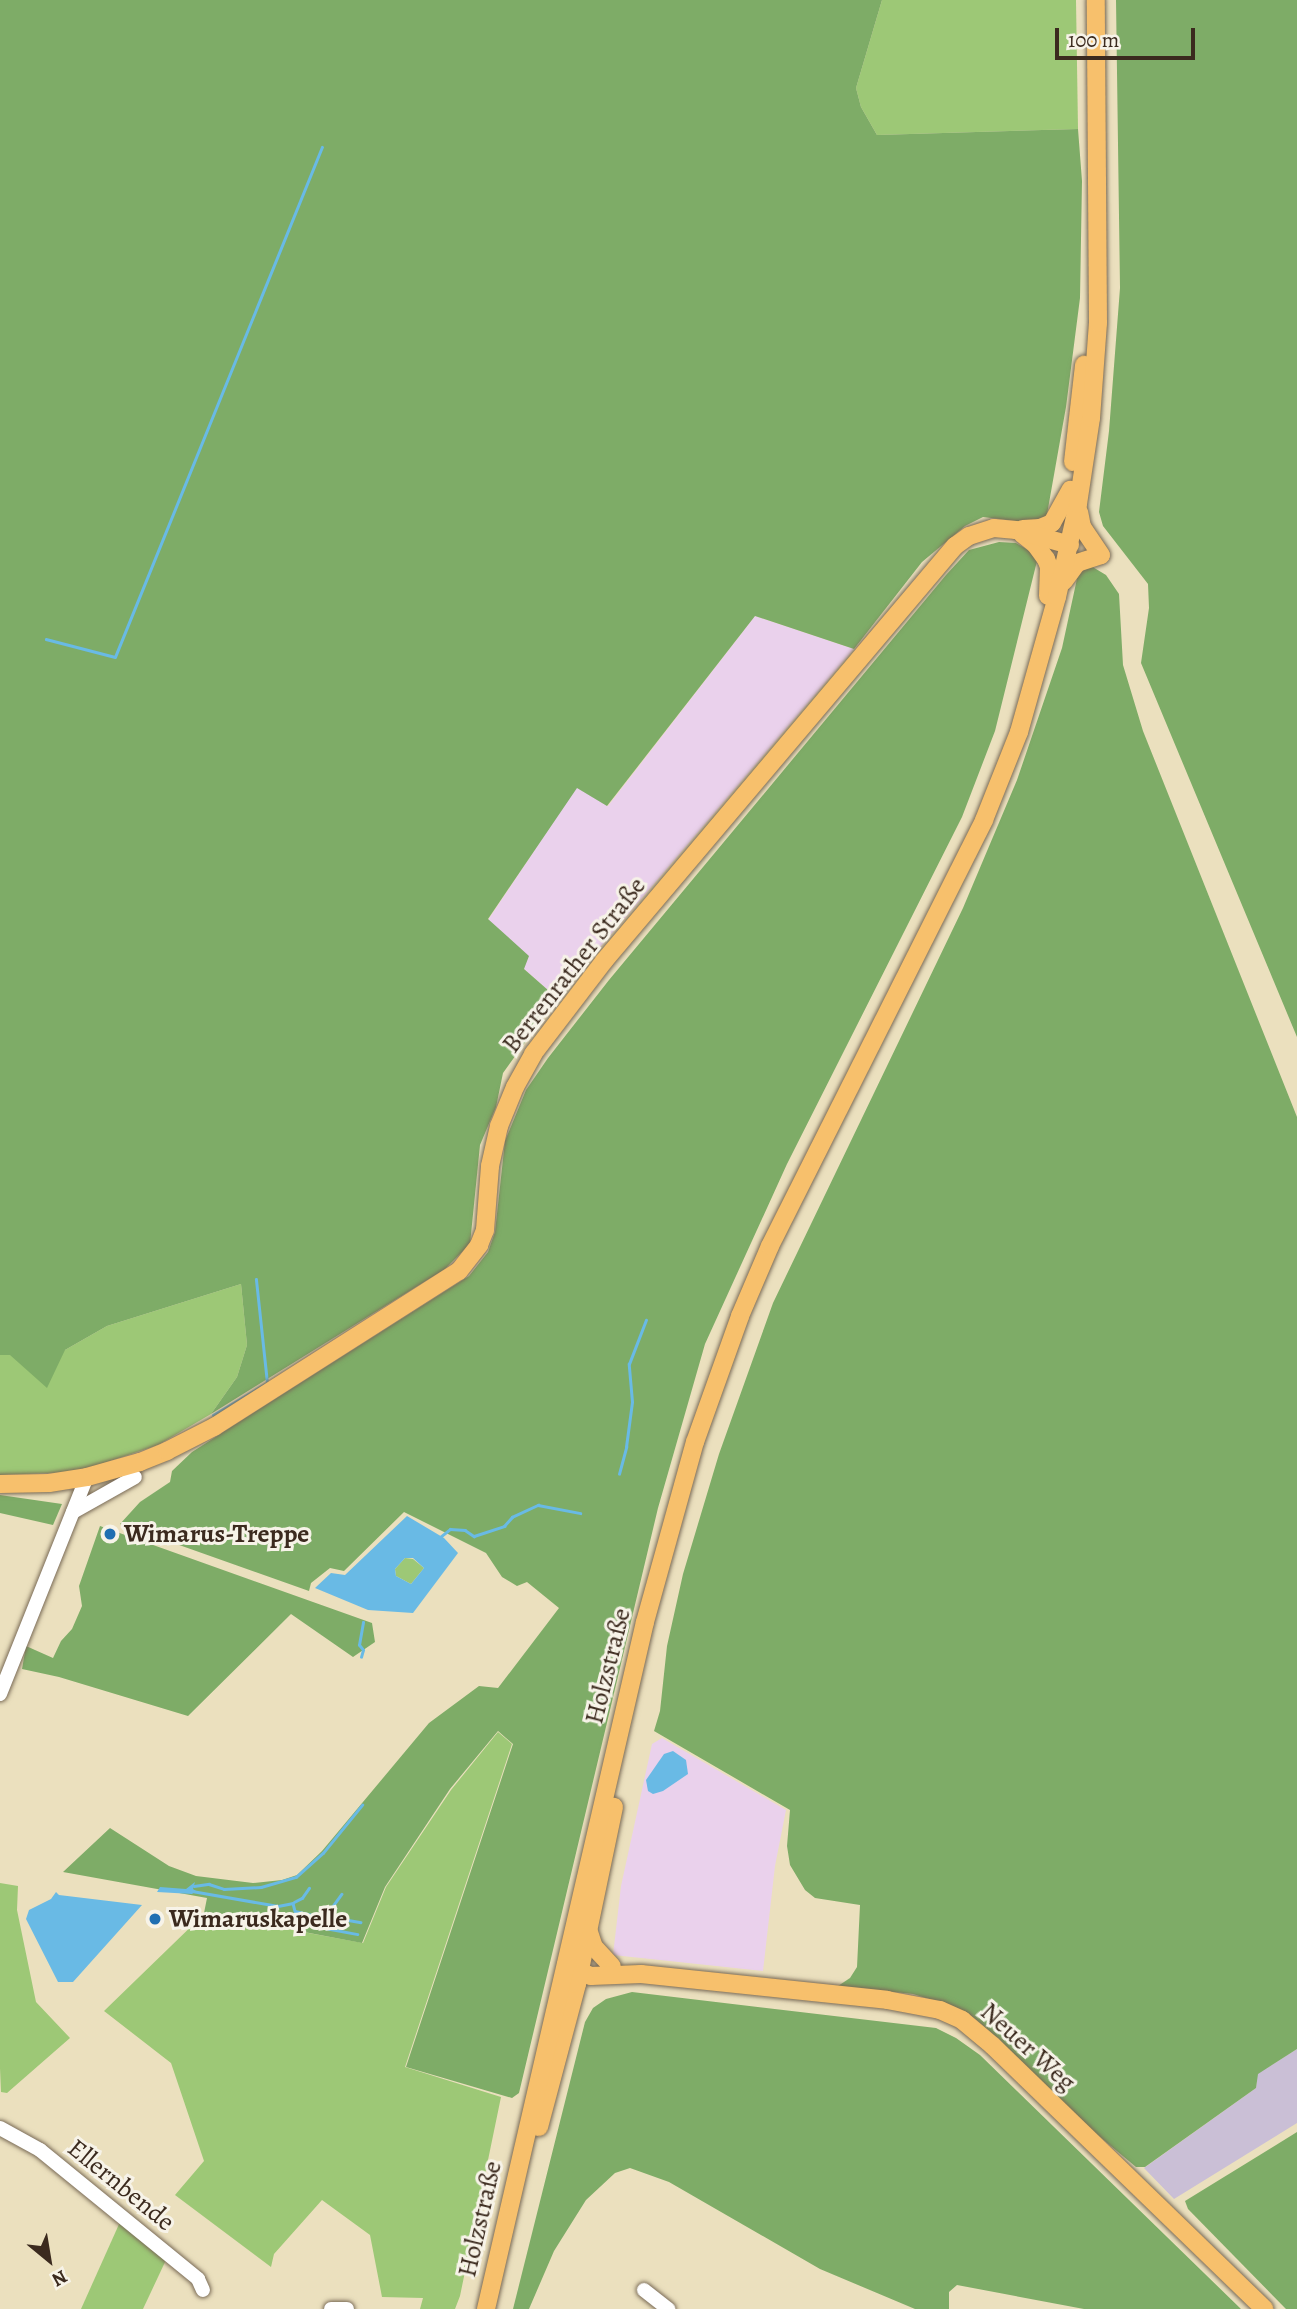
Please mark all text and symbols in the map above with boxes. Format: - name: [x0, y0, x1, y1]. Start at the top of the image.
- scale bar: [1059, 14, 1199, 58]
- text: 100 m: [1068, 26, 1119, 54]
- street label: Berrenrather Straße: [496, 871, 652, 1059]
- place label: Wimarus-Treppe: [124, 1518, 309, 1550]
- marker: Wimarus-Treppe: [102, 1526, 118, 1542]
- street label: Holzstraße: [579, 1605, 637, 1727]
- place label: Wimaruskapelle: [169, 1903, 347, 1935]
- marker: Wimaruskapelle: [147, 1911, 163, 1927]
- street label: Neuer Weg: [974, 1996, 1082, 2098]
- street label: Ellernbende: [61, 2132, 181, 2238]
- street label: Holzstraße: [452, 2158, 508, 2280]
- north arrow: [14, 2225, 84, 2295]
- text: N: [47, 2263, 72, 2293]

